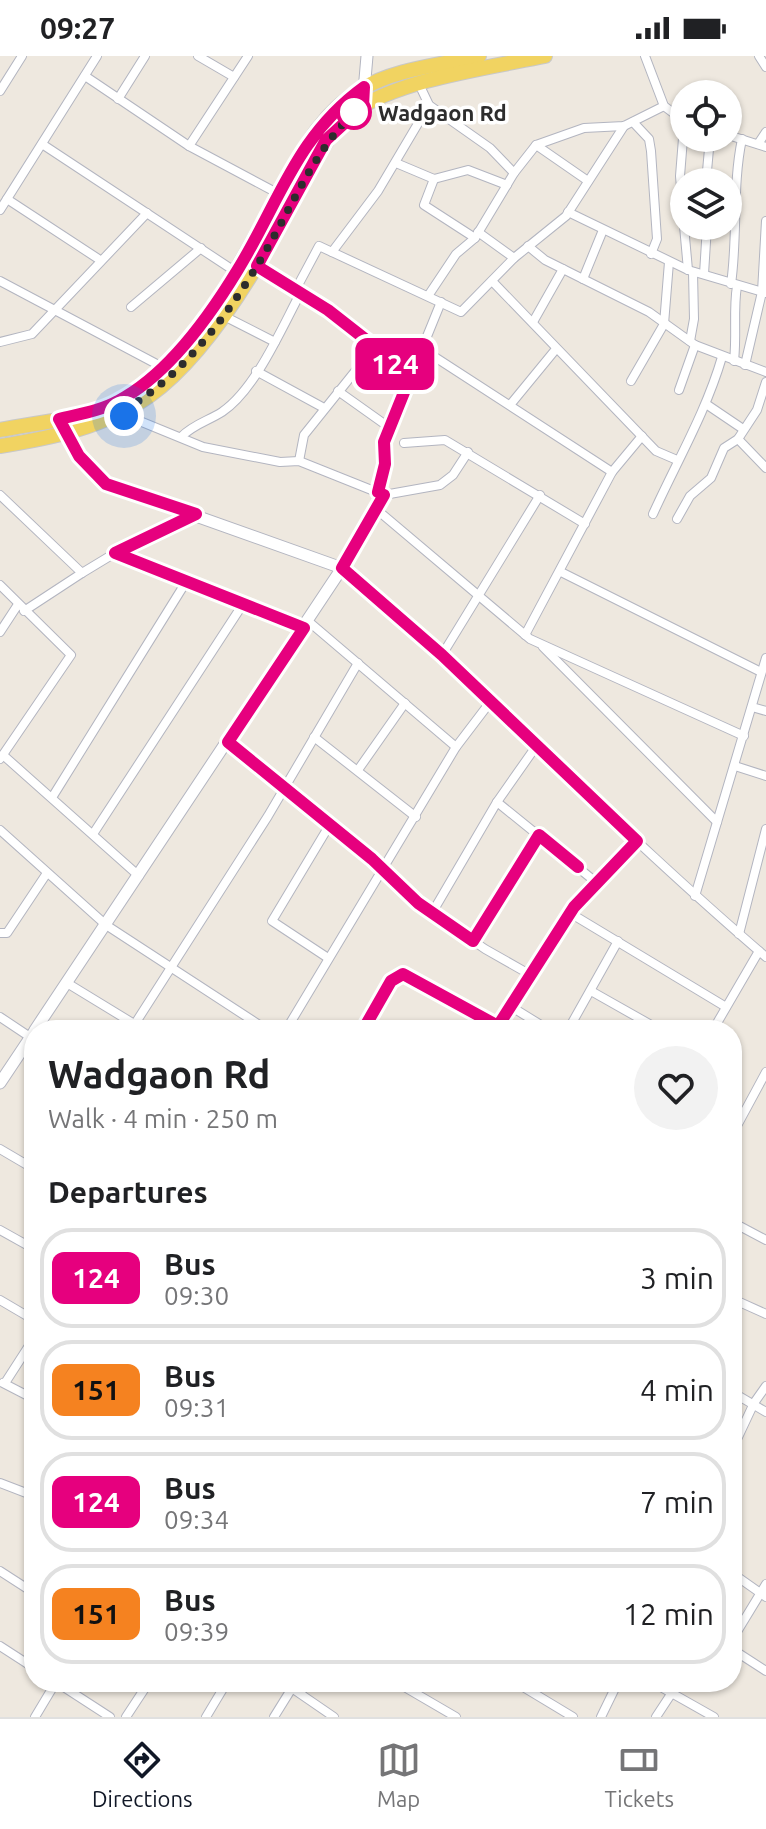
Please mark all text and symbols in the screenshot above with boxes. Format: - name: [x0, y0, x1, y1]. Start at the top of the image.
- text: 09:27: [40, 11, 115, 45]
- map controls: [670, 80, 742, 240]
- button: locate: [670, 80, 742, 152]
- marker: Wadgaon Rd: [337, 95, 371, 129]
- place label: Wadgaon Rd: [378, 100, 507, 125]
- button: layers: [670, 168, 742, 240]
- line badge: 124: [349, 338, 441, 390]
- text: 124: [371, 348, 419, 379]
- your location: [104, 396, 144, 436]
- button: heart: [634, 1046, 718, 1130]
- text: Wadgaon Rd: [48, 1053, 270, 1095]
- text: Walk · 4 min · 250 m: [48, 1104, 278, 1133]
- text: Departures: [48, 1175, 208, 1209]
- text: Bus: [164, 1247, 216, 1281]
- text: 3 min: [640, 1261, 714, 1295]
- text: 124: [72, 1262, 120, 1293]
- text: 09:30: [164, 1281, 229, 1310]
- text: Bus: [164, 1359, 216, 1393]
- text: 4 min: [640, 1373, 714, 1407]
- text: 151: [72, 1374, 120, 1405]
- text: 09:31: [164, 1393, 229, 1422]
- text: Bus: [164, 1471, 216, 1505]
- text: 7 min: [640, 1485, 714, 1519]
- text: 124: [72, 1486, 120, 1517]
- text: 09:34: [164, 1505, 229, 1534]
- text: Bus: [164, 1583, 216, 1617]
- text: 12 min: [623, 1597, 714, 1631]
- text: 151: [72, 1598, 120, 1629]
- text: 09:39: [164, 1617, 229, 1646]
- tab: Directions: [92, 1738, 193, 1811]
- tab: Map: [377, 1738, 421, 1811]
- tab: Tickets: [605, 1738, 674, 1811]

